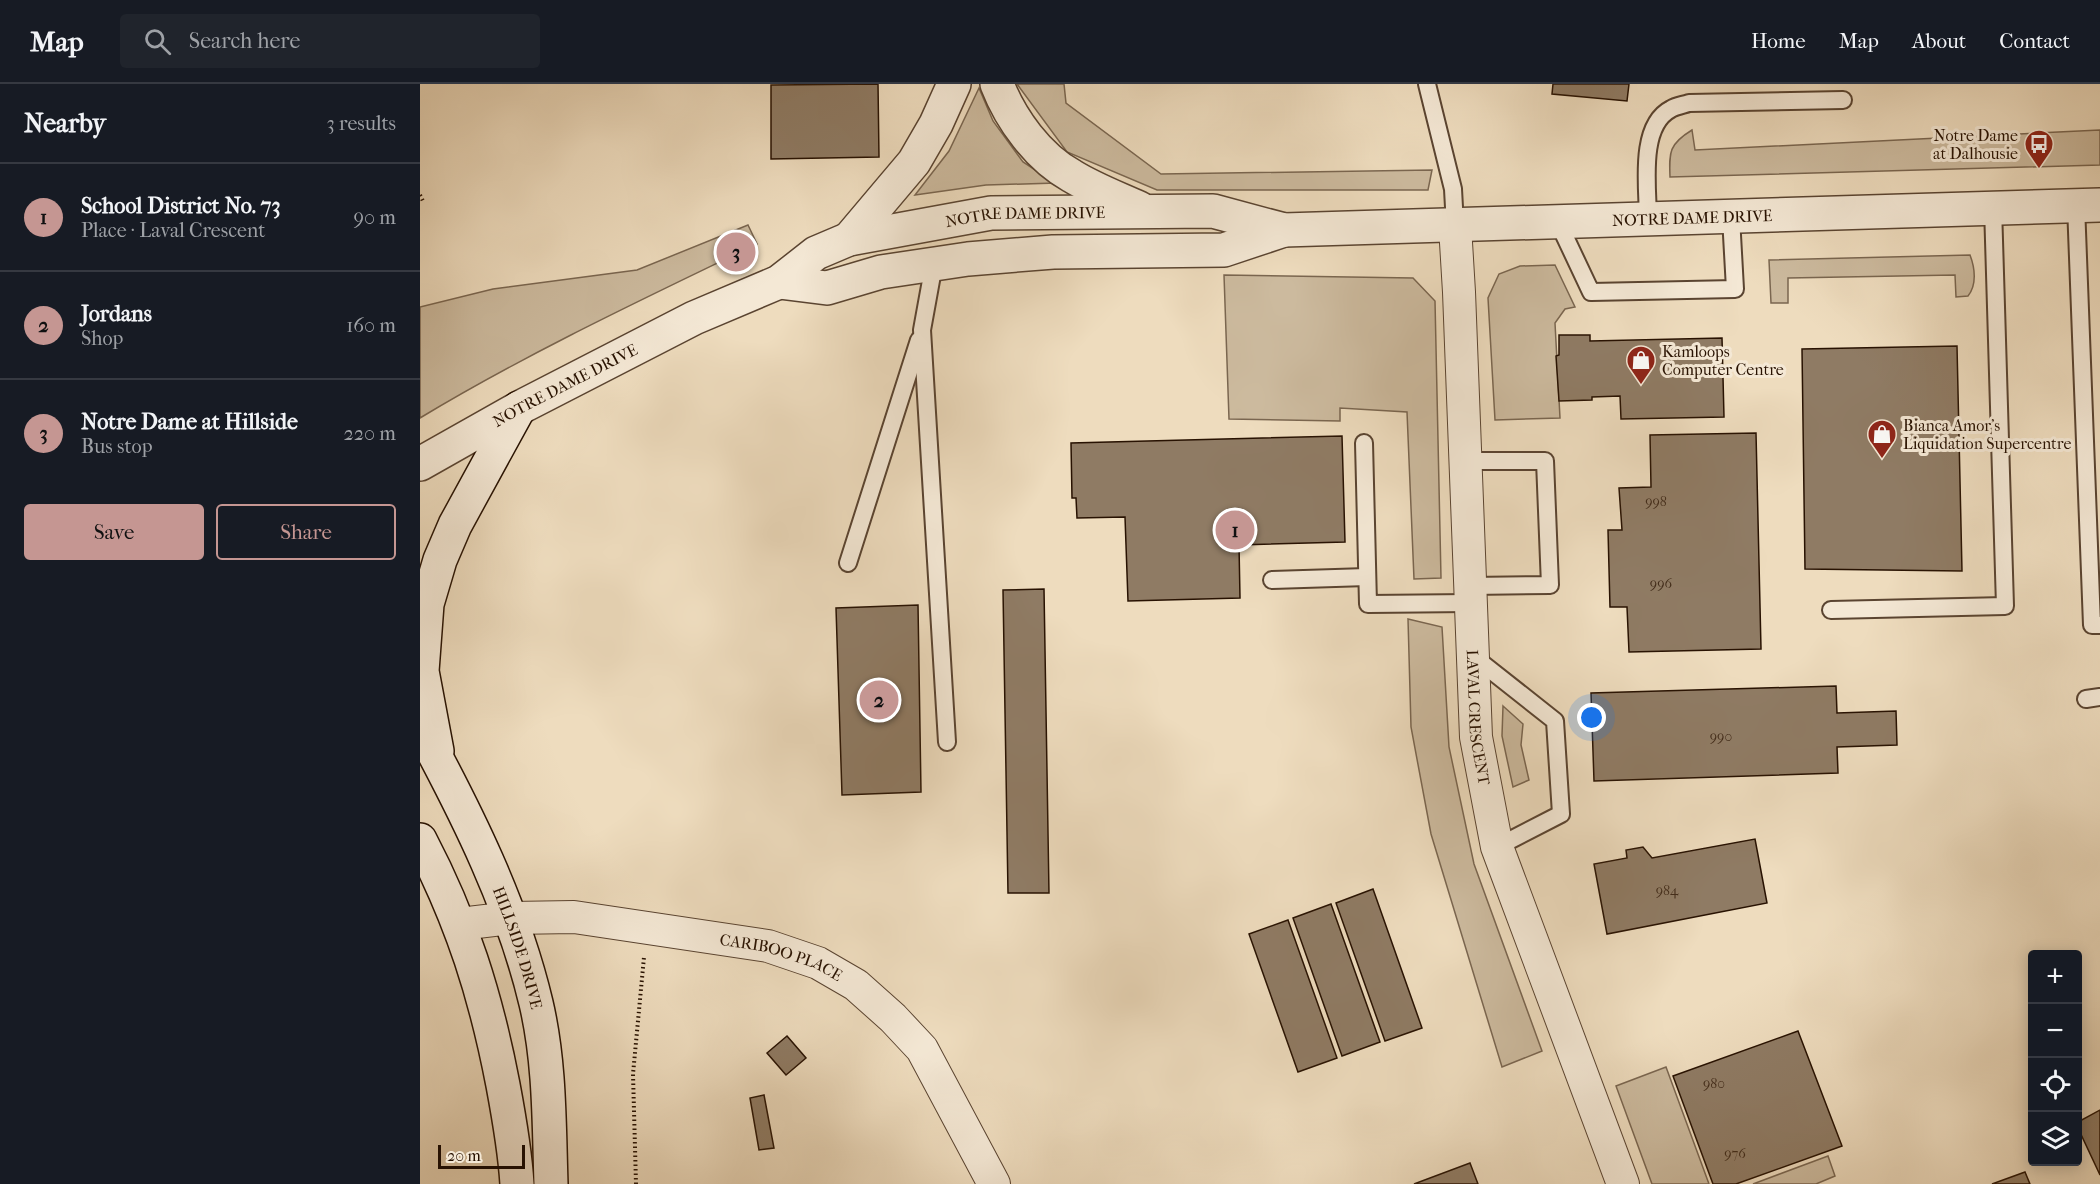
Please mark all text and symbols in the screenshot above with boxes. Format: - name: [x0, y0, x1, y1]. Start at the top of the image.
- search box: [120, 14, 540, 68]
- text: Map: [30, 25, 84, 58]
- icon: search: [141, 25, 174, 58]
- text: Search here: [189, 28, 300, 54]
- text: Home: [1751, 29, 1806, 53]
- text: Map: [1839, 29, 1879, 53]
- text: About: [1912, 29, 1966, 53]
- text: Contact: [1999, 29, 2070, 53]
- text: Nearby: [24, 108, 106, 139]
- text: 3 results: [327, 112, 396, 135]
- place label: Notre Dame at Dalhousie: [1933, 126, 2018, 163]
- bus stop icon: Notre Dame at Dalhousie: [2023, 128, 2055, 170]
- text: School District No. 73: [81, 193, 280, 219]
- street label: NOTRE DAME DRIVE: [944, 202, 1105, 231]
- text: 1: [40, 206, 47, 229]
- text: 90 m: [354, 206, 396, 229]
- street label: NOTRE DAME DRIVE: [1612, 206, 1773, 229]
- text: Place · Laval Crescent: [81, 219, 265, 242]
- pin: 3: [716, 230, 756, 274]
- text: Jordans: [81, 301, 152, 327]
- text: 2: [38, 314, 49, 337]
- text: 160 m: [346, 314, 396, 337]
- text: Shop: [81, 327, 123, 350]
- street label: NOTRE DAME DRIVE: [489, 339, 640, 431]
- place label: Kamloops Computer Centre: [1662, 342, 1784, 379]
- shop icon: Kamloops Computer Centre: [1625, 344, 1657, 386]
- text: Notre Dame at Hillside: [81, 409, 298, 435]
- place label: Bianca Amor's Liquidation Supercentre: [1903, 416, 2072, 453]
- shop icon: Bianca Amor's Liquidation Supercentre: [1866, 418, 1898, 460]
- text: 3: [39, 422, 48, 445]
- text: 220 m: [343, 422, 396, 445]
- text: Bus stop: [81, 435, 153, 458]
- house number: 998: [1645, 493, 1667, 510]
- button: Save: [24, 504, 204, 560]
- button: Share: [216, 504, 396, 560]
- pin: 1: [1216, 508, 1254, 552]
- house number: 996: [1650, 575, 1673, 592]
- street label: LAVAL CRESCENT: [1463, 649, 1494, 787]
- pin: 2: [860, 678, 898, 722]
- your location: [1577, 703, 1606, 732]
- house number: 990: [1710, 728, 1732, 745]
- house number: 984: [1656, 882, 1679, 899]
- street label: HILLSIDE DRIVE: [489, 883, 547, 1011]
- street label: CARIBOO PLACE: [718, 929, 846, 985]
- map controls: [2028, 950, 2082, 1166]
- button: +: [2028, 950, 2082, 1004]
- button: −: [2028, 1004, 2082, 1058]
- button: locate: [2028, 1058, 2082, 1112]
- house number: 980: [1703, 1075, 1725, 1092]
- button: layers: [2028, 1112, 2082, 1166]
- scale bar: [438, 1142, 525, 1170]
- house number: 976: [1724, 1145, 1746, 1162]
- text: 20 m: [447, 1146, 481, 1165]

